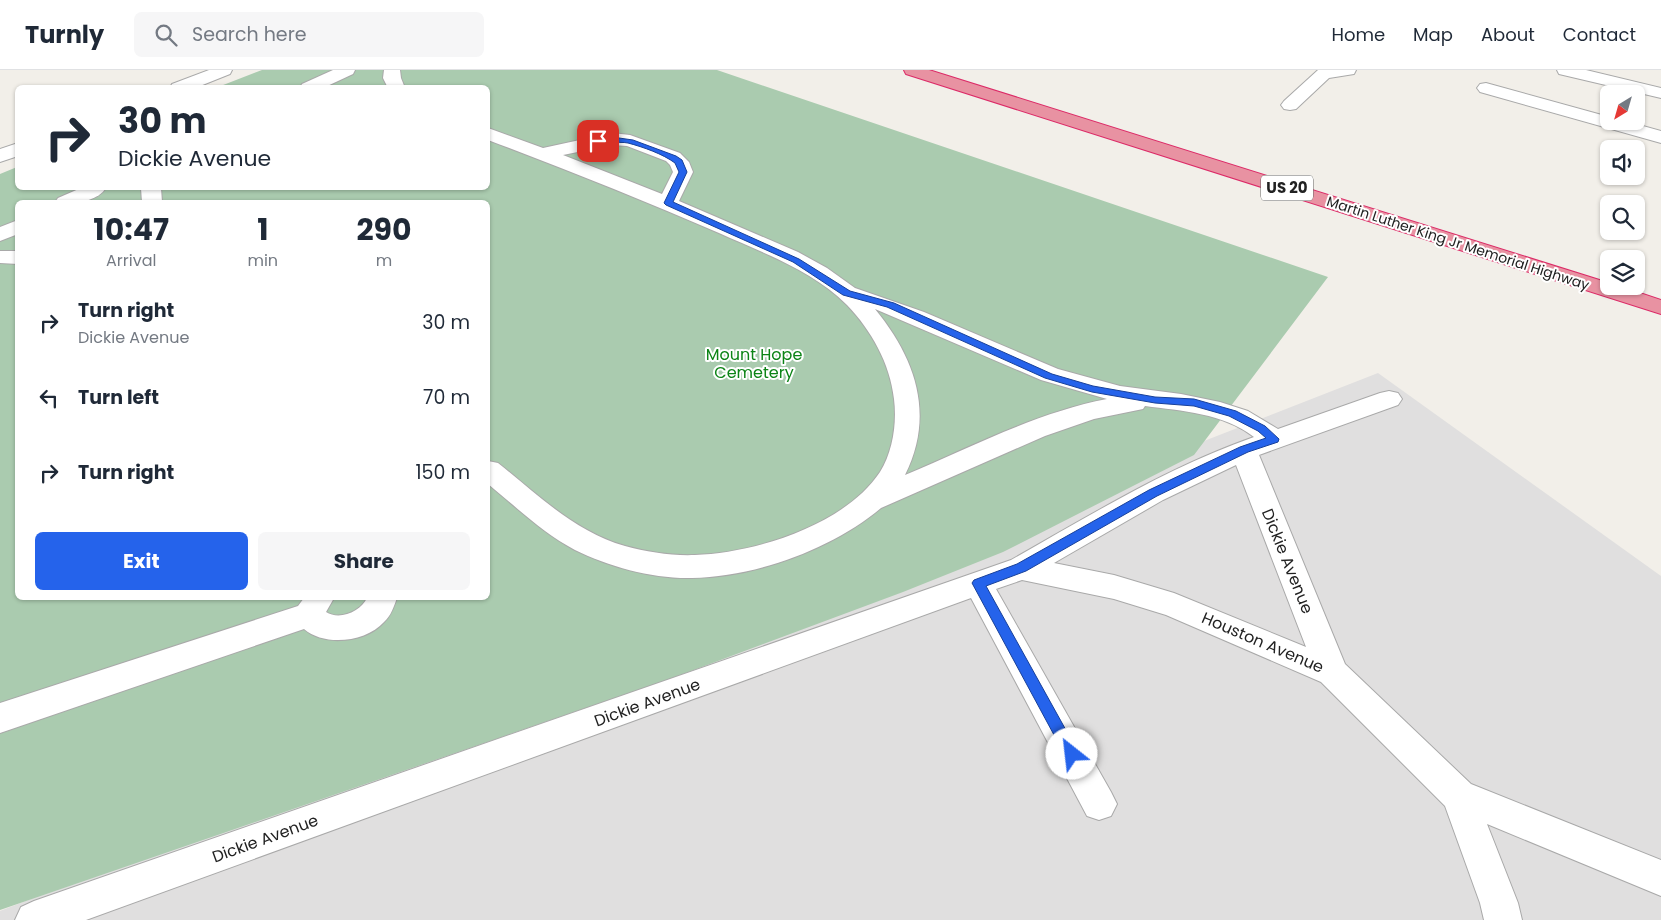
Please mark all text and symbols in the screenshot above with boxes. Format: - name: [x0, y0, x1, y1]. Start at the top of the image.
- search box: [134, 12, 484, 57]
- text: Turnly: [25, 18, 104, 51]
- icon: search: [152, 21, 180, 49]
- text: Search here: [192, 21, 307, 48]
- text: Home: [1331, 22, 1385, 47]
- text: Map: [1413, 22, 1453, 47]
- text: About: [1481, 22, 1535, 47]
- text: Contact: [1563, 22, 1636, 47]
- north arrow: [1600, 85, 1645, 130]
- map controls: [1600, 85, 1645, 295]
- text: 30 m: [118, 96, 206, 145]
- icon: right: [35, 105, 100, 170]
- pin: [577, 120, 619, 162]
- icon: arrive: [584, 127, 612, 155]
- button: sound: [1600, 140, 1645, 185]
- text: Dickie Avenue: [118, 143, 271, 174]
- road number: US 20: [1261, 176, 1313, 200]
- street label: Martin Luther King Jr Memorial Highway: [1324, 191, 1592, 295]
- button: search: [1600, 195, 1645, 240]
- text: 10:47: [93, 208, 169, 251]
- text: 1: [257, 208, 268, 251]
- text: 290: [356, 208, 412, 251]
- text: Arrival: [106, 249, 156, 272]
- text: min: [247, 249, 278, 272]
- text: m: [376, 249, 392, 272]
- button: layers: [1600, 250, 1645, 295]
- text: Turn right: [78, 297, 174, 324]
- icon: right: [35, 309, 63, 337]
- text: 30 m: [422, 309, 470, 336]
- text: Dickie Avenue: [78, 326, 189, 349]
- park label: Mount Hope Cemetery: [706, 343, 802, 384]
- icon: left: [35, 384, 63, 412]
- text: Turn left: [78, 384, 159, 411]
- text: 70 m: [423, 384, 470, 411]
- icon: right: [35, 459, 63, 487]
- text: Turn right: [78, 459, 174, 486]
- text: 150 m: [415, 459, 470, 486]
- street label: Dickie Avenue: [1256, 505, 1319, 617]
- button: Exit: [35, 532, 248, 590]
- button: Share: [258, 532, 470, 590]
- street label: Houston Avenue: [1198, 606, 1327, 679]
- street label: Dickie Avenue: [591, 673, 704, 732]
- position arrow: [1045, 727, 1097, 779]
- street label: Dickie Avenue: [209, 809, 322, 868]

